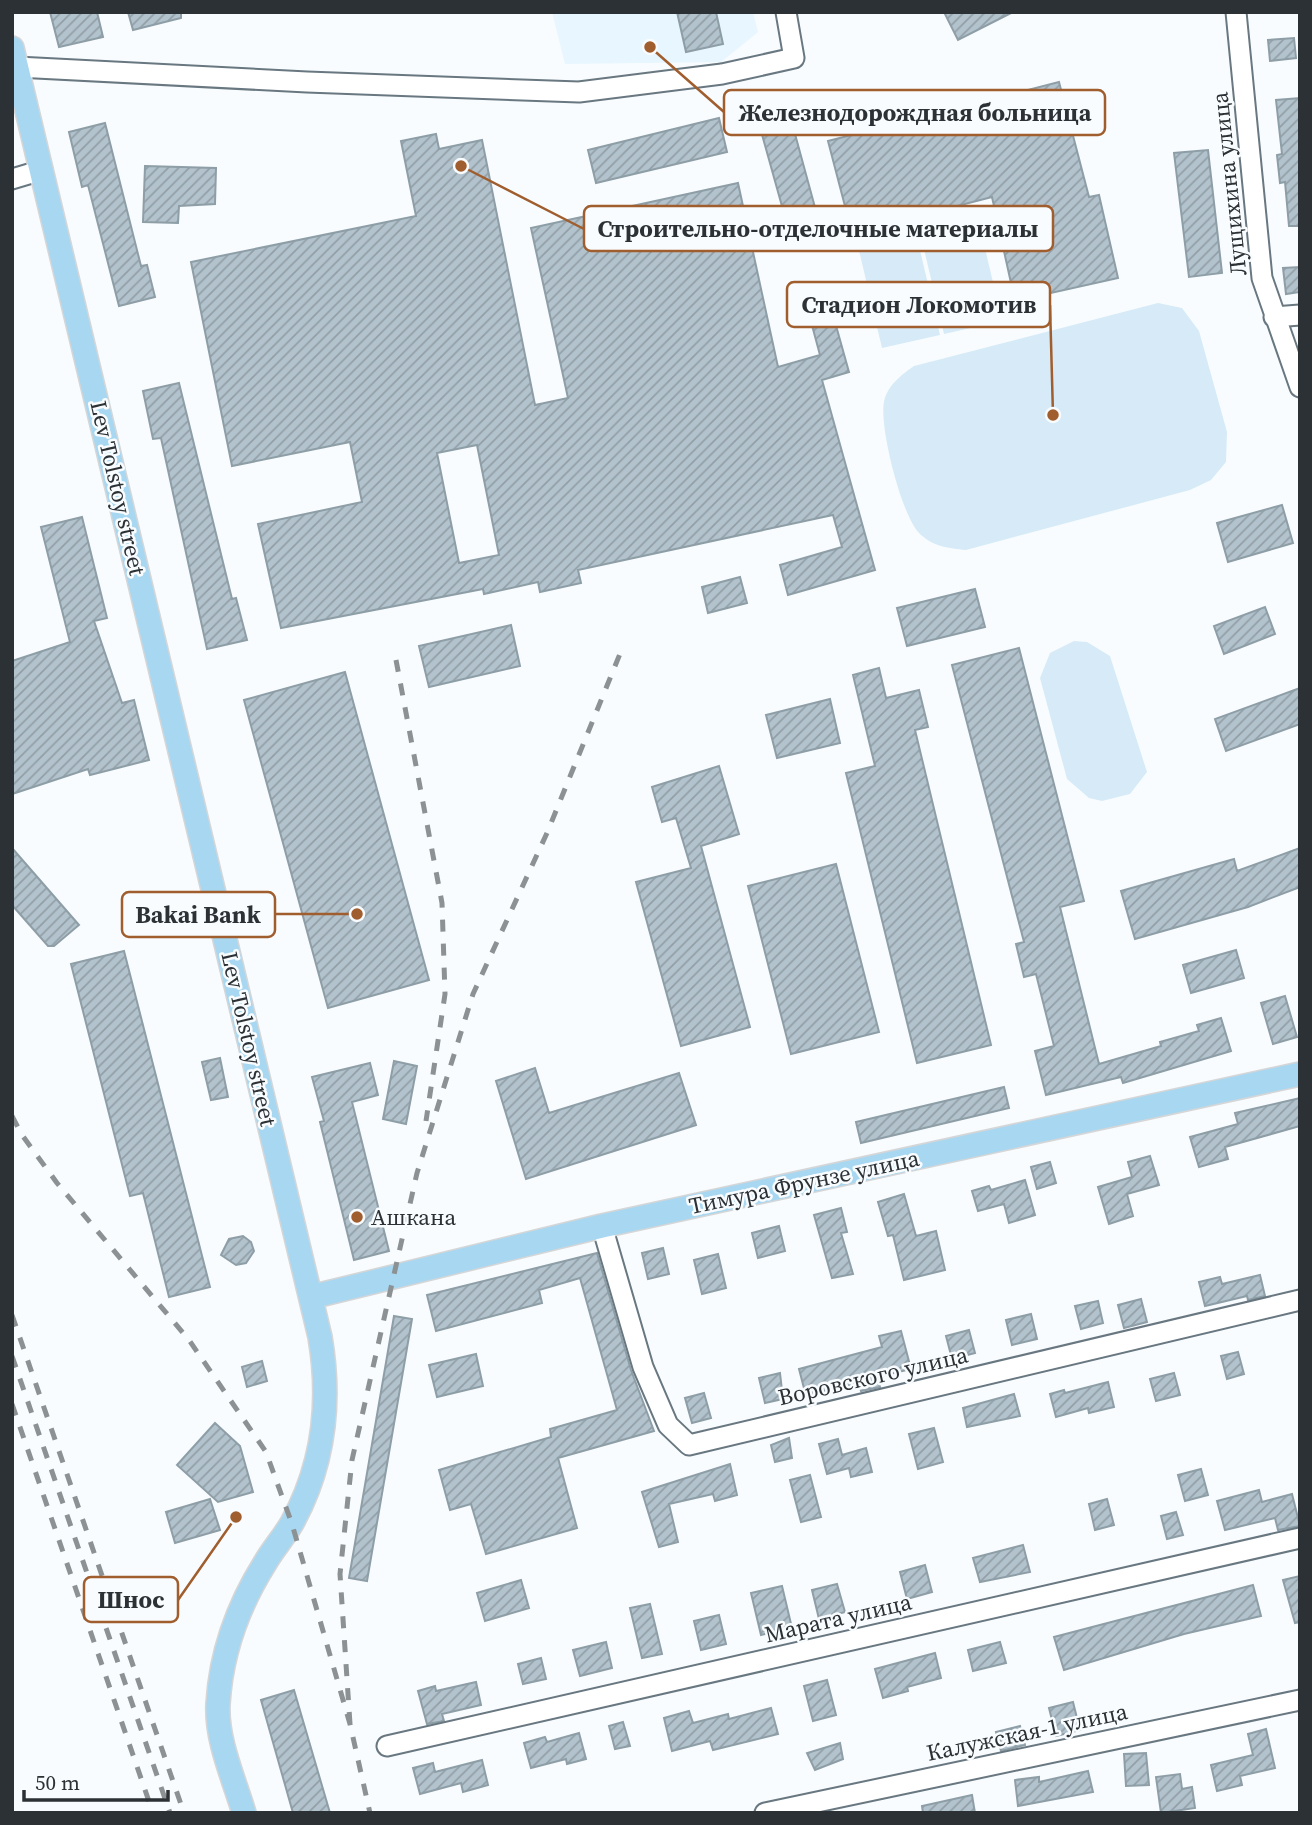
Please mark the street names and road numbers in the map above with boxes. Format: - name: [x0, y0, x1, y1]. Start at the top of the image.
- street label: Лущихина улица: [1203, 90, 1255, 278]
- street label: Lev Tolstoy street: [82, 398, 154, 579]
- street label: Lev Tolstoy street: [213, 949, 285, 1130]
- street label: Тимура Фрунзе улица: [686, 1142, 922, 1222]
- street label: Воровского улица: [775, 1339, 971, 1413]
- street label: Марата улица: [761, 1585, 915, 1650]
- street label: Калужская-1 улица: [924, 1695, 1131, 1769]

